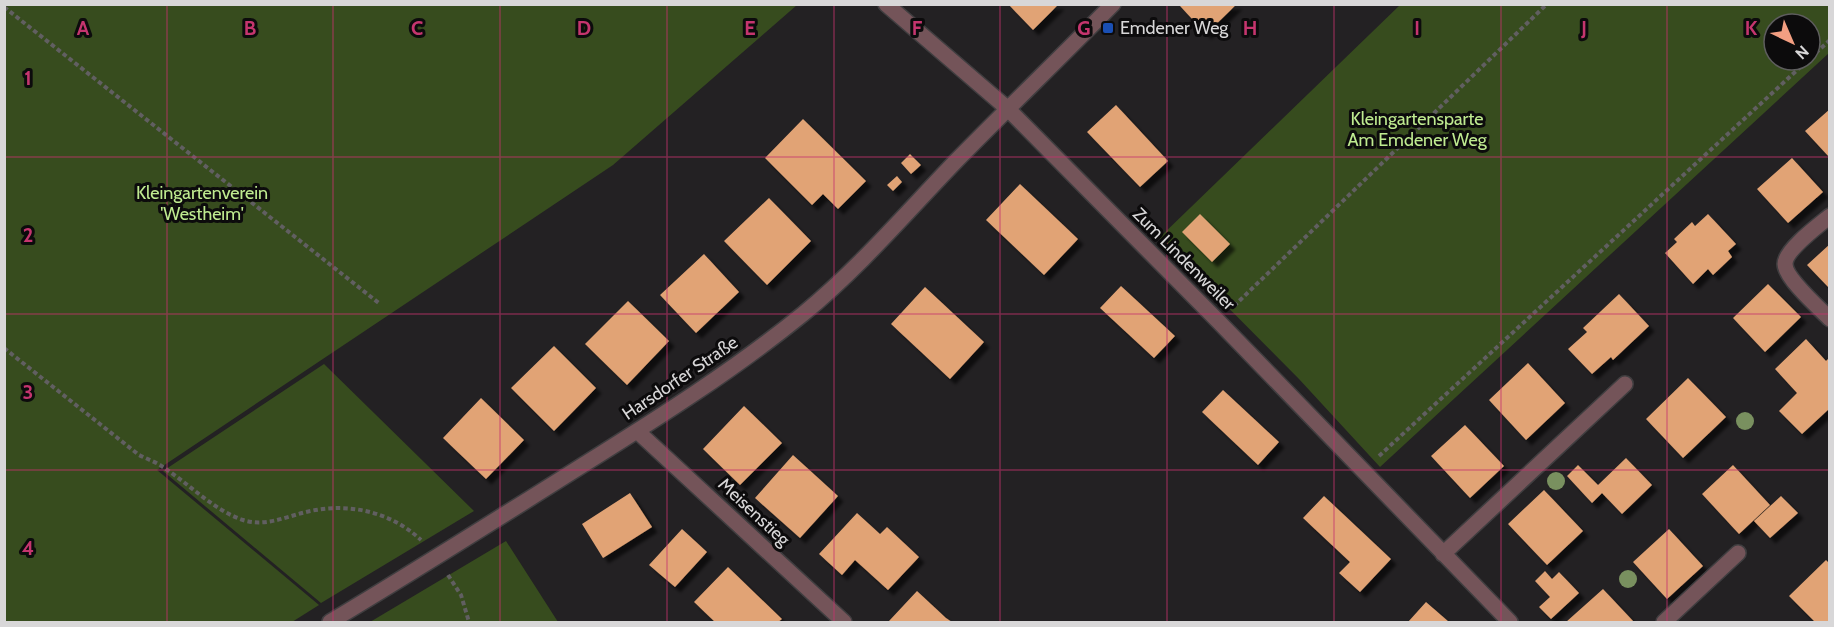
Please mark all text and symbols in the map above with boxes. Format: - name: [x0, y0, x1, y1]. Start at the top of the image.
- north arrow: [1762, 12, 1822, 72]
- text: A: [77, 16, 90, 40]
- text: B: [244, 16, 256, 40]
- text: C: [411, 16, 423, 40]
- text: D: [577, 16, 591, 40]
- text: E: [744, 16, 756, 40]
- text: F: [912, 16, 923, 40]
- text: G: [1077, 16, 1091, 40]
- text: H: [1243, 16, 1257, 40]
- text: I: [1414, 16, 1420, 40]
- text: J: [1580, 16, 1587, 40]
- text: K: [1745, 16, 1758, 40]
- place label: Emdener Weg: [1120, 17, 1229, 39]
- marker: Emdener Weg: [1101, 21, 1115, 35]
- text: N: [1791, 42, 1813, 63]
- text: 1: [24, 66, 32, 90]
- park label: Kleingartensparte Am Emdener Weg: [1347, 108, 1488, 151]
- park label: Kleingartenverein 'Westheim': [136, 182, 268, 225]
- street label: Zum Lindenweiler: [1128, 203, 1240, 315]
- text: 2: [23, 223, 33, 247]
- street label: Harsdorfer Straße: [618, 331, 742, 425]
- text: 3: [23, 380, 33, 404]
- street label: Meisenstieg: [714, 473, 795, 551]
- text: 4: [22, 536, 34, 560]

